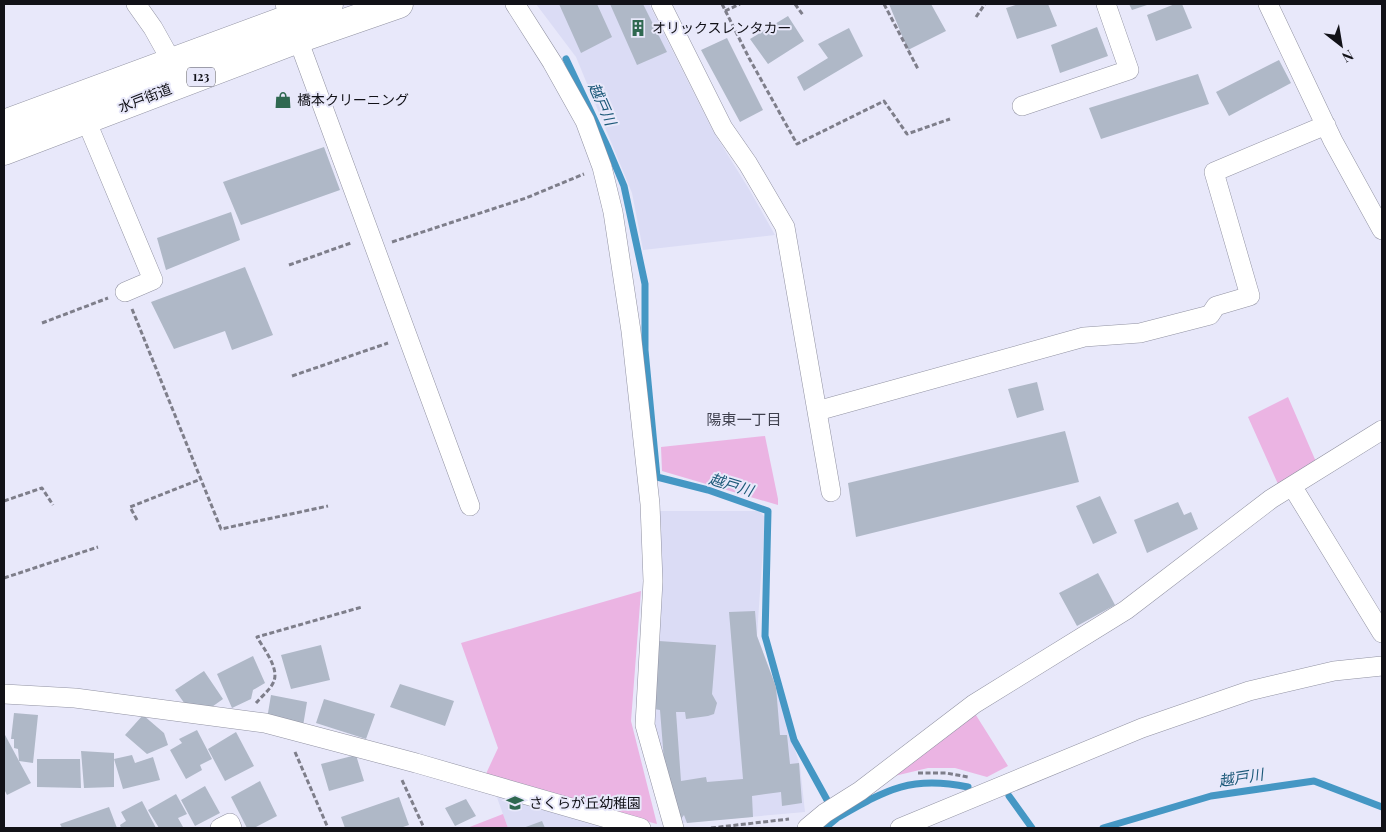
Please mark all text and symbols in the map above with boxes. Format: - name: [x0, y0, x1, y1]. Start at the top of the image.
- building icon: オリックスレンタカー: [628, 18, 648, 38]
- place label: オリックスレンタカー: [652, 18, 792, 37]
- north arrow: [1316, 20, 1366, 70]
- text: N: [1339, 46, 1357, 67]
- road number: 123: [187, 68, 215, 86]
- street label: 水戸街道: [115, 79, 174, 116]
- water label: 越戸川: [585, 79, 622, 130]
- shop icon: 橋本クリーニング: [273, 90, 293, 110]
- place label: 橋本クリーニング: [297, 90, 409, 109]
- district label: 陽東一丁目: [706, 409, 782, 429]
- water label: 越戸川: [707, 468, 758, 501]
- water label: 越戸川: [1217, 763, 1267, 790]
- school or university icon: さくらが丘幼稚園: [505, 793, 525, 813]
- place label: さくらが丘幼稚園: [529, 793, 641, 812]

